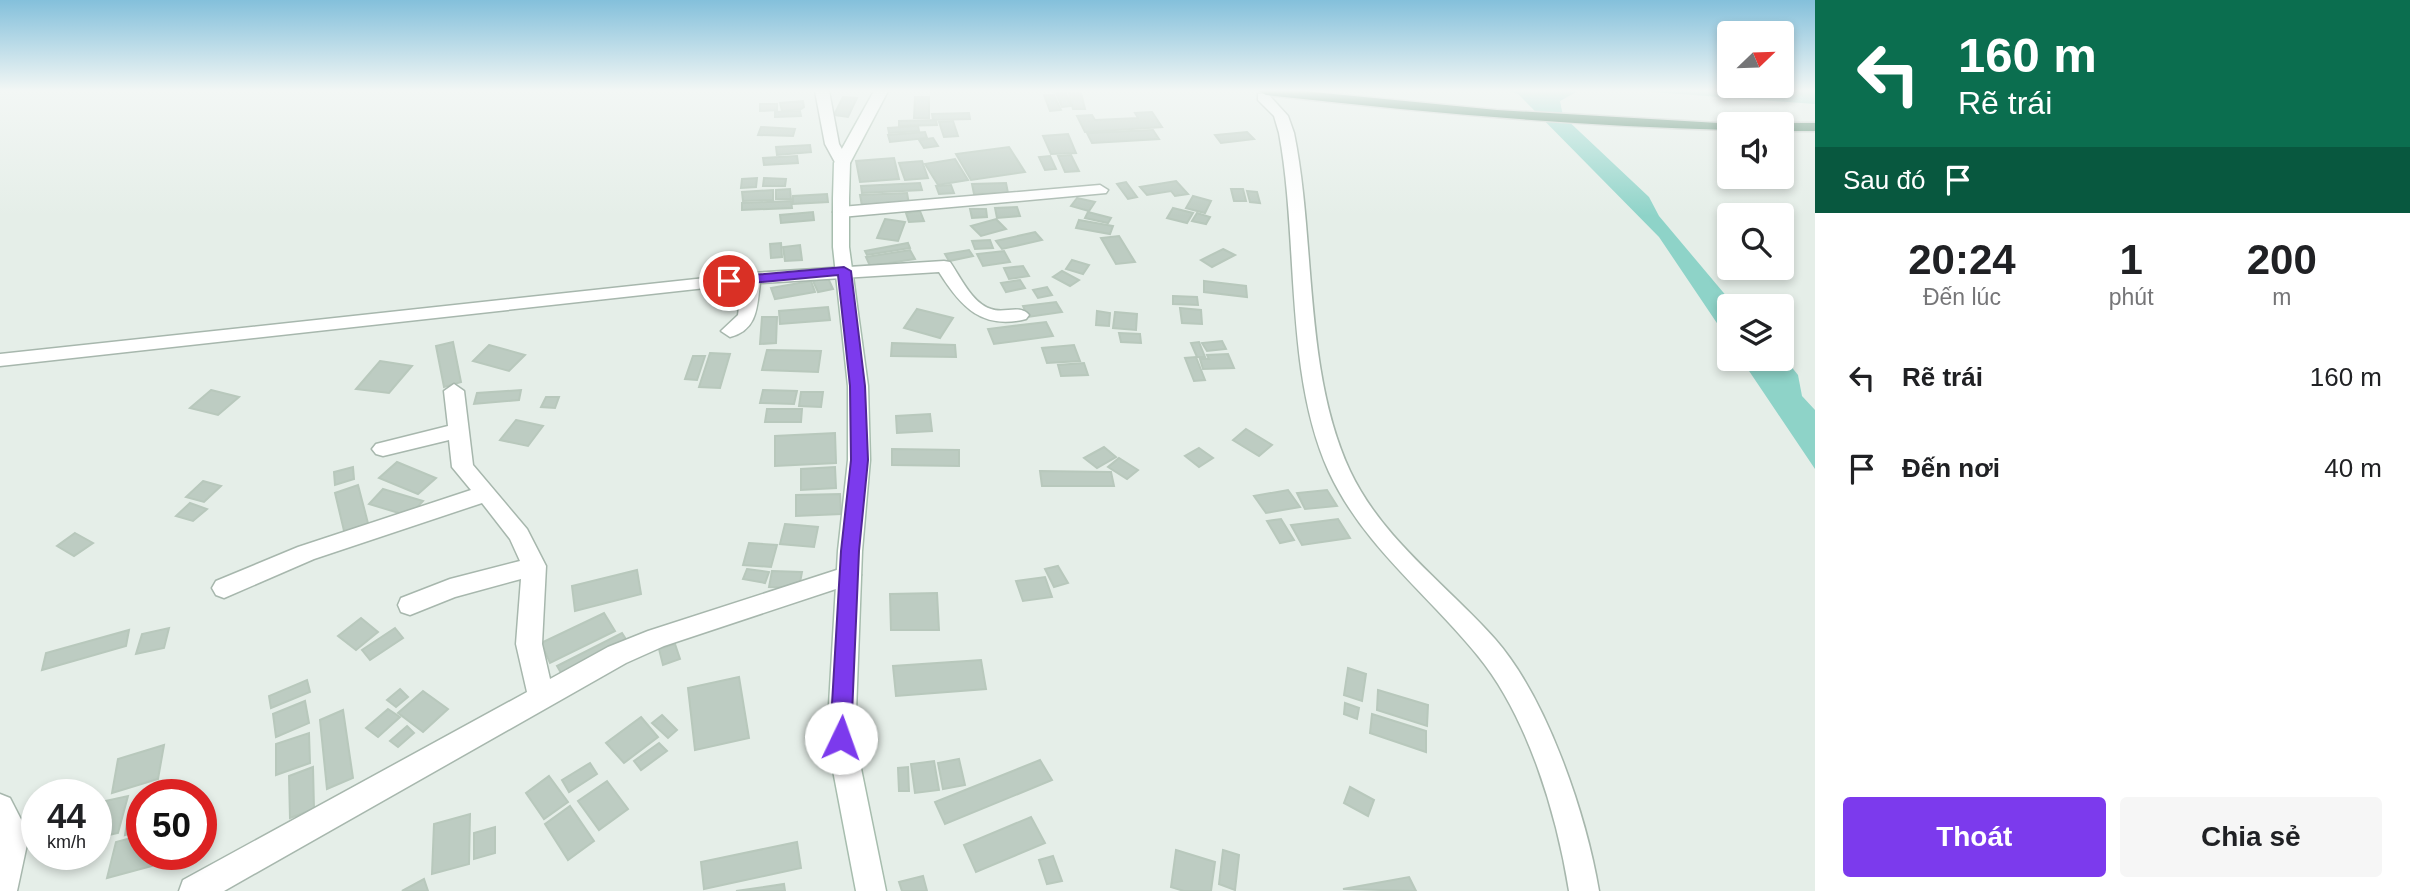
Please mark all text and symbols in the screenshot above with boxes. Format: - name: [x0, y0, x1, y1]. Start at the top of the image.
- north arrow: [1717, 21, 1794, 98]
- map controls: [1717, 21, 1794, 371]
- icon: left: [1843, 28, 1934, 119]
- text: 160 m: [1958, 28, 2097, 82]
- text: Rẽ trái: [1958, 85, 2052, 121]
- button: sound: [1717, 112, 1794, 189]
- icon: arrive: [1939, 161, 1977, 199]
- text: Sau đó: [1843, 165, 1925, 195]
- button: search: [1717, 203, 1794, 280]
- text: 20:24: [1908, 236, 2016, 283]
- text: 1: [2119, 236, 2143, 283]
- text: 200: [2247, 236, 2317, 283]
- pin: [699, 251, 759, 311]
- icon: arrive: [710, 262, 748, 300]
- text: Đến lúc: [1923, 284, 2001, 310]
- text: phút: [2109, 284, 2154, 310]
- text: m: [2272, 284, 2291, 310]
- button: layers: [1717, 294, 1794, 371]
- icon: left: [1843, 359, 1881, 397]
- text: Rẽ trái: [1902, 362, 1983, 392]
- text: 160 m: [2310, 362, 2382, 392]
- icon: arrive: [1843, 450, 1881, 488]
- text: Đến nơi: [1902, 453, 2000, 483]
- text: 40 m: [2324, 453, 2382, 483]
- position arrow: [804, 701, 878, 775]
- speed limit sign: 50: [126, 779, 217, 870]
- text: 44: [47, 796, 86, 835]
- button: Thoát: [1843, 797, 2106, 877]
- button: Chia sẻ: [2120, 797, 2382, 877]
- text: km/h: [47, 832, 86, 852]

